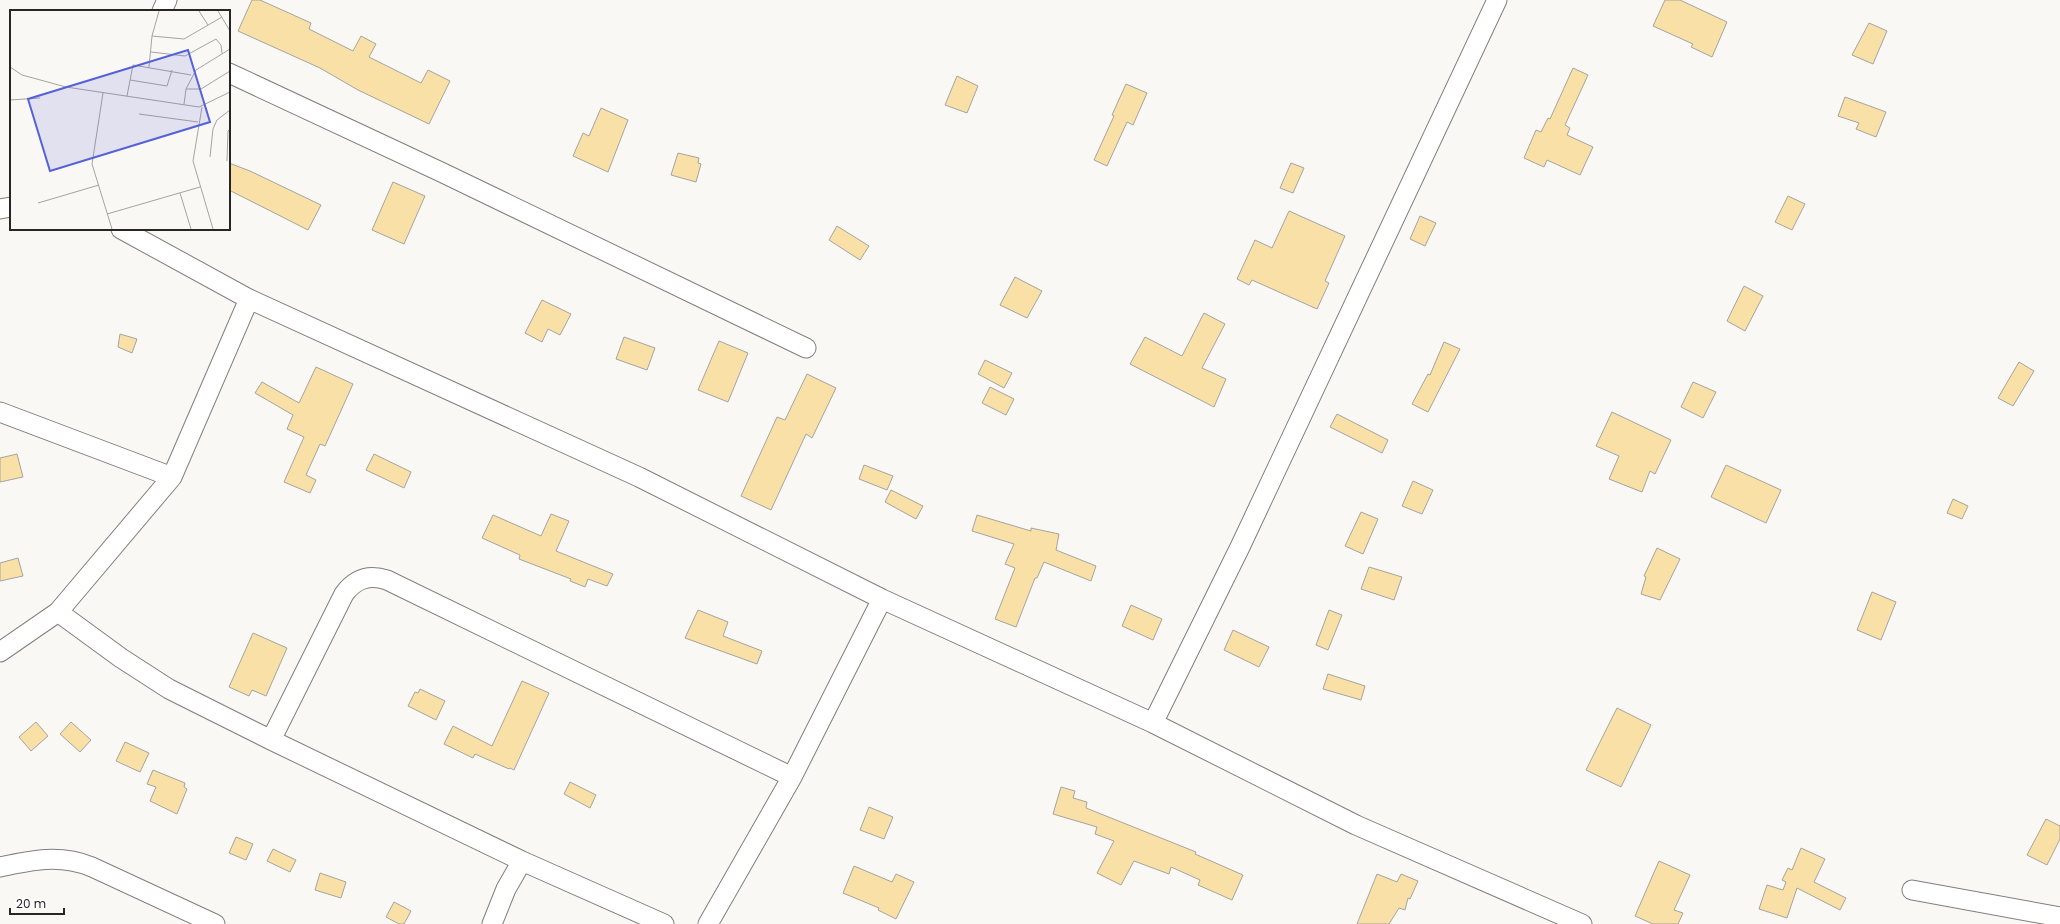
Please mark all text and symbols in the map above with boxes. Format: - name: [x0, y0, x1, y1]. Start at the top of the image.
- inset map: [10, 10, 230, 230]
- scale bar: [10, 890, 64, 916]
- text: 20 m: [16, 895, 46, 912]

